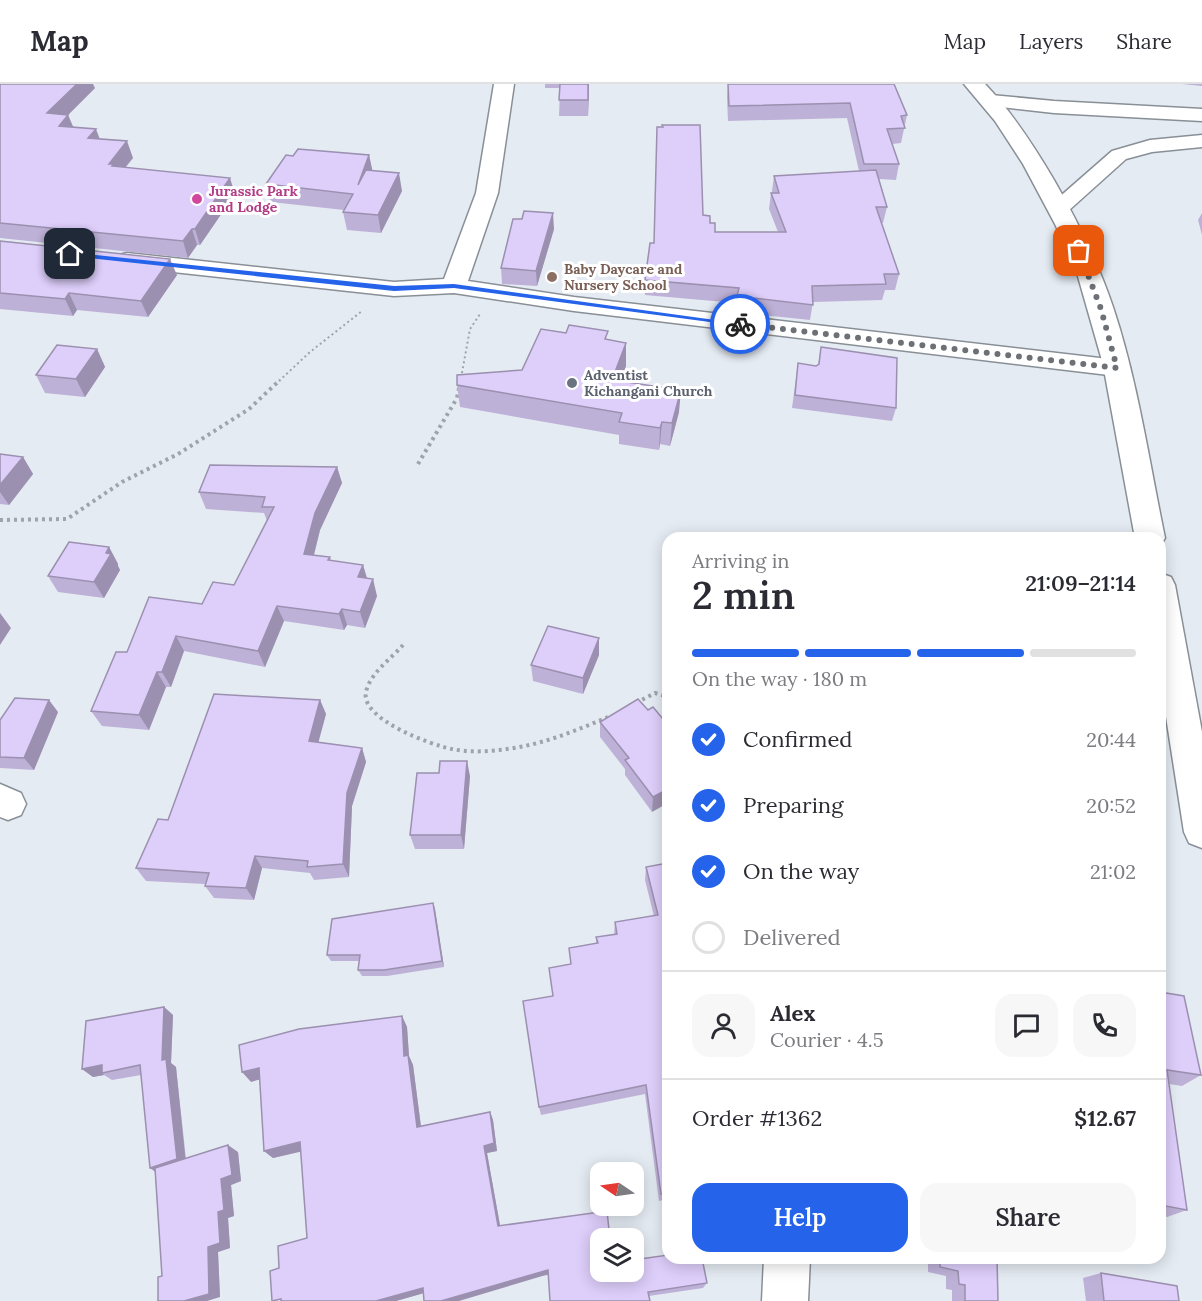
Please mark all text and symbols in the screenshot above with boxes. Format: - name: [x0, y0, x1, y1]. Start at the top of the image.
- text: Map: [30, 23, 89, 59]
- text: Map: [943, 28, 986, 55]
- text: Layers: [1019, 28, 1083, 55]
- text: Share: [1116, 28, 1172, 55]
- place label: Jurassic Park and Lodge: [209, 182, 298, 216]
- marker: Jurassic Park and Lodge: [190, 192, 204, 206]
- pin: [1053, 225, 1104, 276]
- pin: [44, 228, 95, 279]
- icon: bag: [1062, 234, 1095, 267]
- icon: home: [53, 237, 86, 270]
- place label: Baby Daycare and Nursery School: [564, 260, 682, 294]
- marker: Baby Daycare and Nursery School: [545, 270, 559, 284]
- courier: [710, 294, 770, 354]
- icon: bike: [724, 308, 757, 341]
- place label: Adventist Kichangani Church: [584, 366, 713, 400]
- marker: Adventist Kichangani Church: [565, 376, 579, 390]
- text: Arriving in: [692, 548, 789, 573]
- text: 21:09–21:14: [1025, 569, 1136, 597]
- text: 2 min: [692, 570, 795, 620]
- text: On the way · 180 m: [692, 666, 867, 691]
- icon: check: [692, 723, 725, 756]
- text: Confirmed: [743, 725, 852, 753]
- text: 20:44: [1086, 727, 1136, 752]
- icon: check: [692, 789, 725, 822]
- text: Preparing: [743, 791, 843, 819]
- text: 20:52: [1086, 793, 1136, 818]
- icon: check: [692, 855, 725, 888]
- text: On the way: [743, 857, 859, 885]
- text: 21:02: [1090, 859, 1136, 884]
- text: Delivered: [743, 923, 841, 951]
- button: person: [692, 994, 755, 1057]
- button: chat: [995, 994, 1058, 1057]
- button: phone: [1073, 994, 1136, 1057]
- text: Alex: [770, 999, 815, 1027]
- text: Courier · 4.5: [770, 1027, 884, 1052]
- text: Order #1362: [692, 1104, 822, 1132]
- text: $12.67: [1074, 1104, 1136, 1132]
- north arrow: [590, 1162, 644, 1216]
- map controls: [590, 1162, 644, 1282]
- button: Help: [692, 1183, 908, 1252]
- button: Share: [920, 1183, 1136, 1252]
- button: layers: [590, 1228, 644, 1282]

